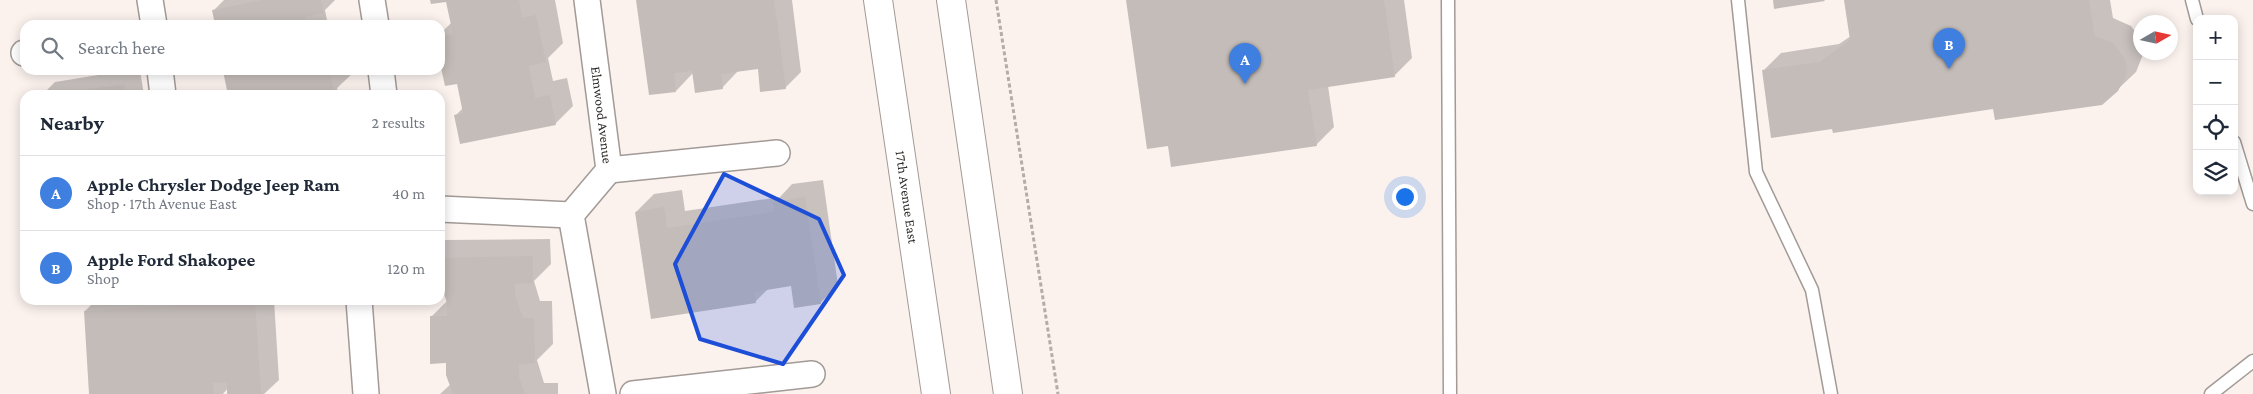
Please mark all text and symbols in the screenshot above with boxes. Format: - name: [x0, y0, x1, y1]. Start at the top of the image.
- north arrow: [2133, 15, 2178, 60]
- map controls: [2193, 15, 2238, 195]
- button: +: [2193, 15, 2238, 60]
- search box: [20, 20, 445, 75]
- pin: B: [1933, 28, 1965, 69]
- icon: search: [38, 34, 66, 62]
- text: Search here: [78, 37, 165, 58]
- pin: A: [1229, 43, 1261, 84]
- button: −: [2193, 60, 2238, 105]
- street label: Elmwood Avenue: [588, 65, 616, 165]
- button: locate: [2193, 105, 2238, 150]
- text: Nearby: [40, 111, 104, 135]
- text: 2 results: [372, 114, 425, 131]
- street label: 17th Avenue East: [893, 149, 922, 245]
- button: layers: [2193, 150, 2238, 195]
- text: Apple Chrysler Dodge Jeep Ram: [87, 174, 340, 195]
- your location: [1392, 184, 1418, 210]
- text: A: [51, 185, 61, 202]
- text: 40 m: [392, 185, 425, 202]
- text: Shop · 17th Avenue East: [87, 195, 237, 212]
- text: Apple Ford Shakopee: [87, 249, 255, 270]
- text: B: [51, 260, 61, 277]
- text: 120 m: [387, 260, 425, 277]
- text: Shop: [87, 270, 119, 287]

